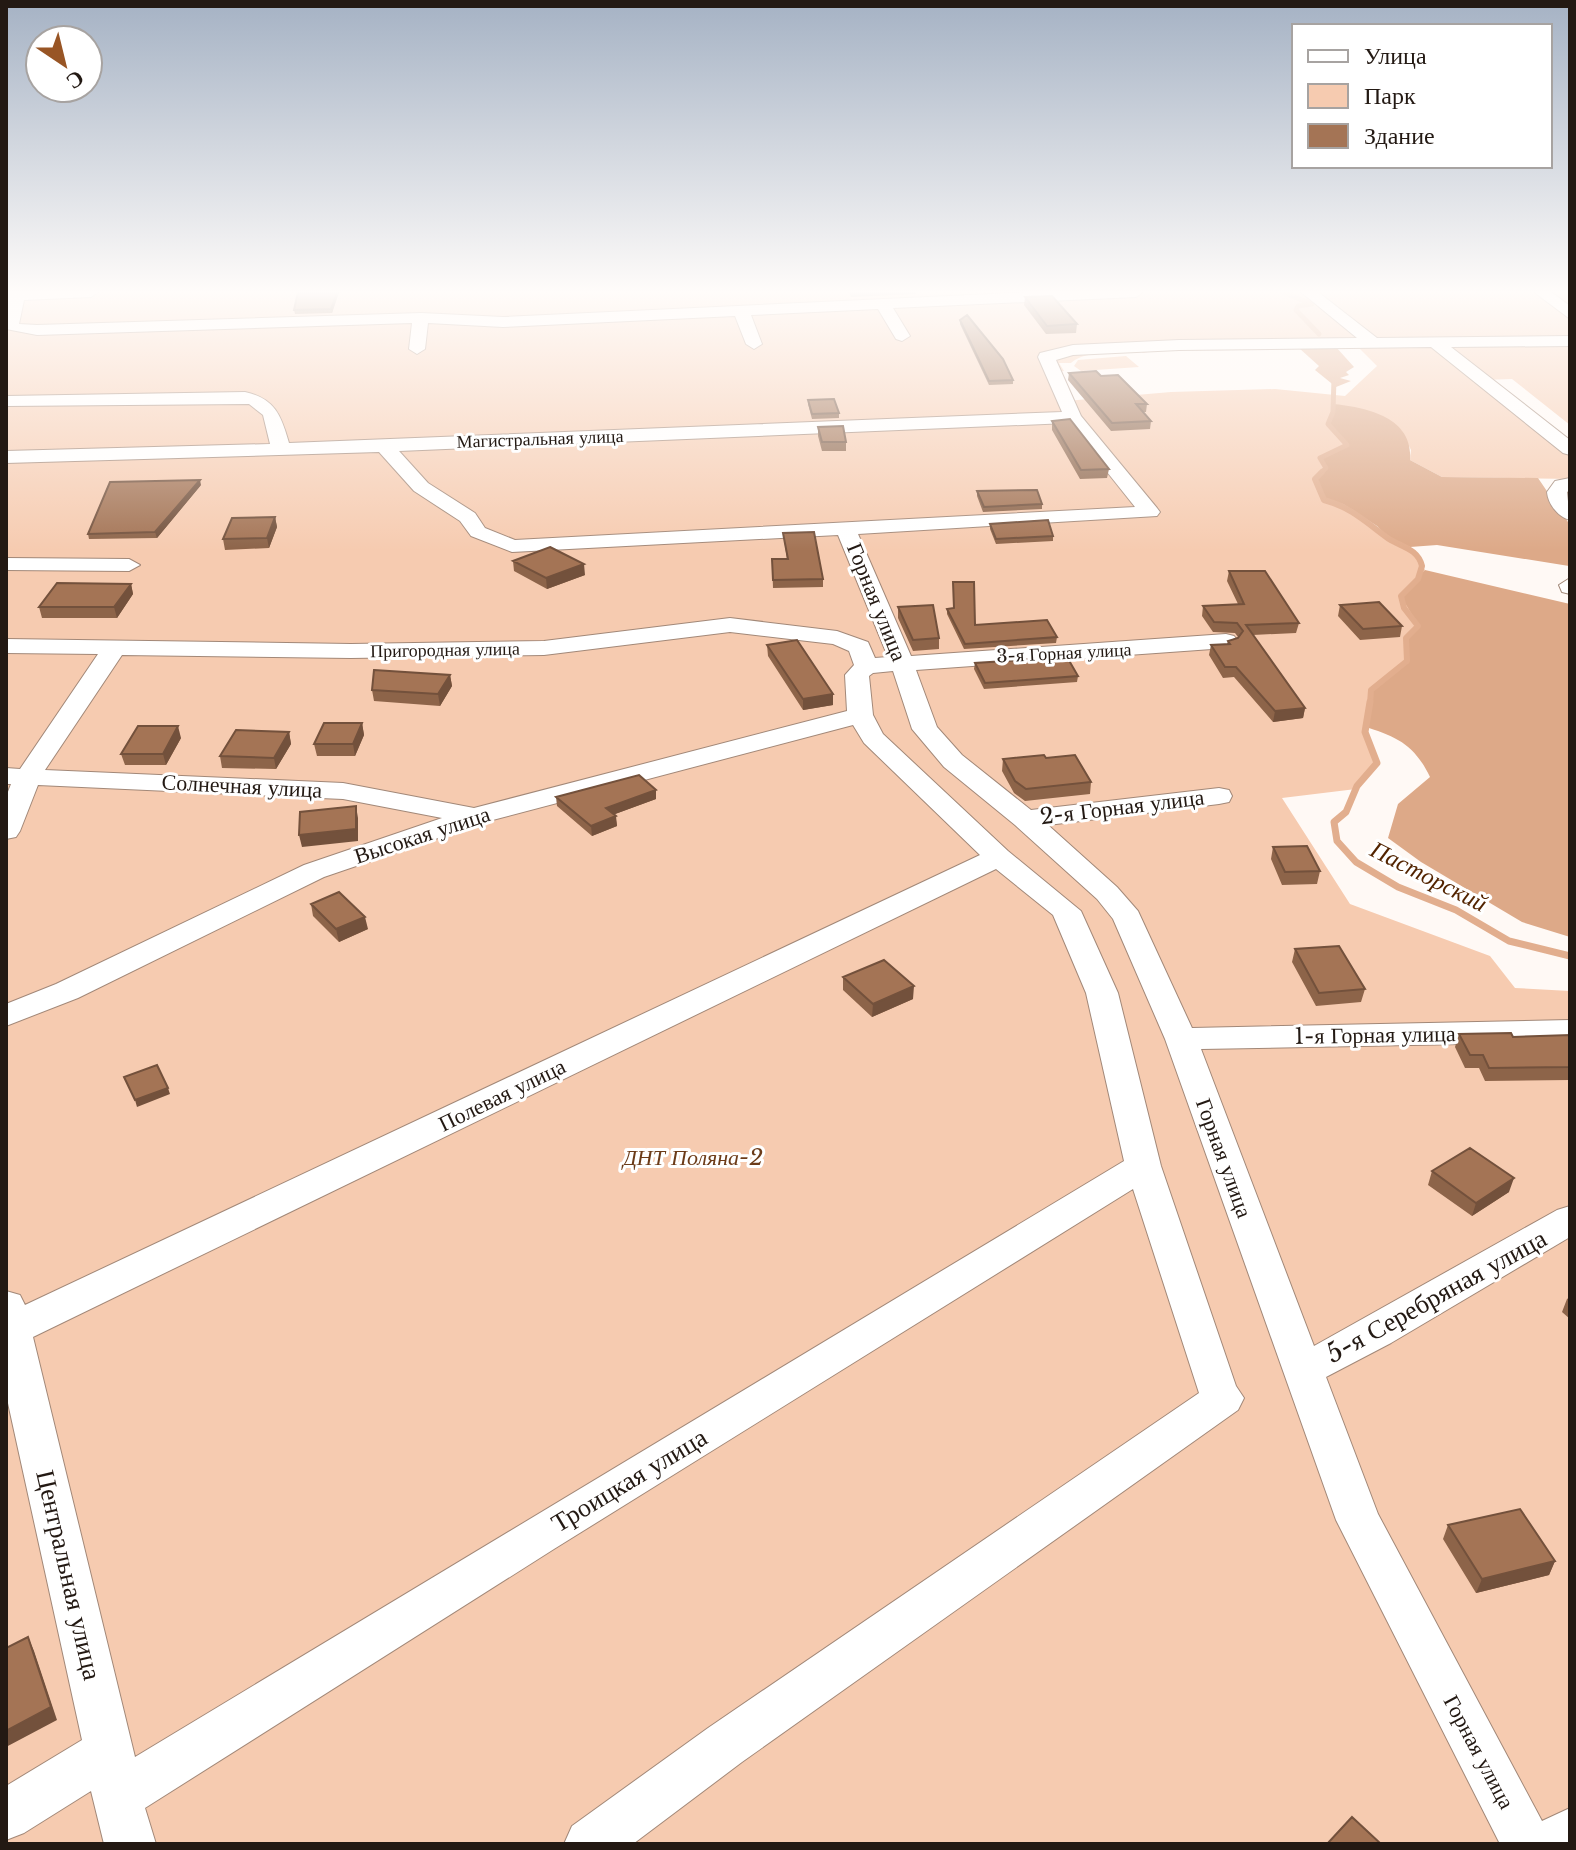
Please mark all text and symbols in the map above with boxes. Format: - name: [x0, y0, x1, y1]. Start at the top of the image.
- north arrow: [24, 24, 104, 104]
- legend: [1292, 24, 1552, 168]
- text: Улица: [1364, 41, 1427, 70]
- text: С: [61, 64, 89, 96]
- text: Парк: [1364, 81, 1416, 110]
- text: Здание: [1364, 121, 1435, 150]
- street label: Магистральная улица: [456, 425, 624, 453]
- street label: Горная улица: [841, 539, 913, 665]
- street label: Пригородная улица: [370, 638, 520, 662]
- street label: 3-я Горная улица: [996, 638, 1132, 668]
- street label: Солнечная улица: [161, 768, 323, 804]
- street label: 2-я Горная улица: [1038, 784, 1206, 830]
- street label: Высокая улица: [351, 800, 493, 870]
- water label: Пасторский: [1365, 834, 1492, 918]
- street label: 1-я Горная улица: [1294, 1020, 1456, 1050]
- street label: Полевая улица: [434, 1053, 570, 1137]
- street label: Горная улица: [1190, 1095, 1258, 1222]
- park label: ДНТ Поляна-2: [621, 1144, 763, 1171]
- street label: 5-я Серебряная улица: [1320, 1222, 1552, 1370]
- street label: Троицкая улица: [545, 1421, 713, 1539]
- street label: Центральная улица: [29, 1467, 109, 1684]
- street label: Горная улица: [1438, 1690, 1520, 1814]

